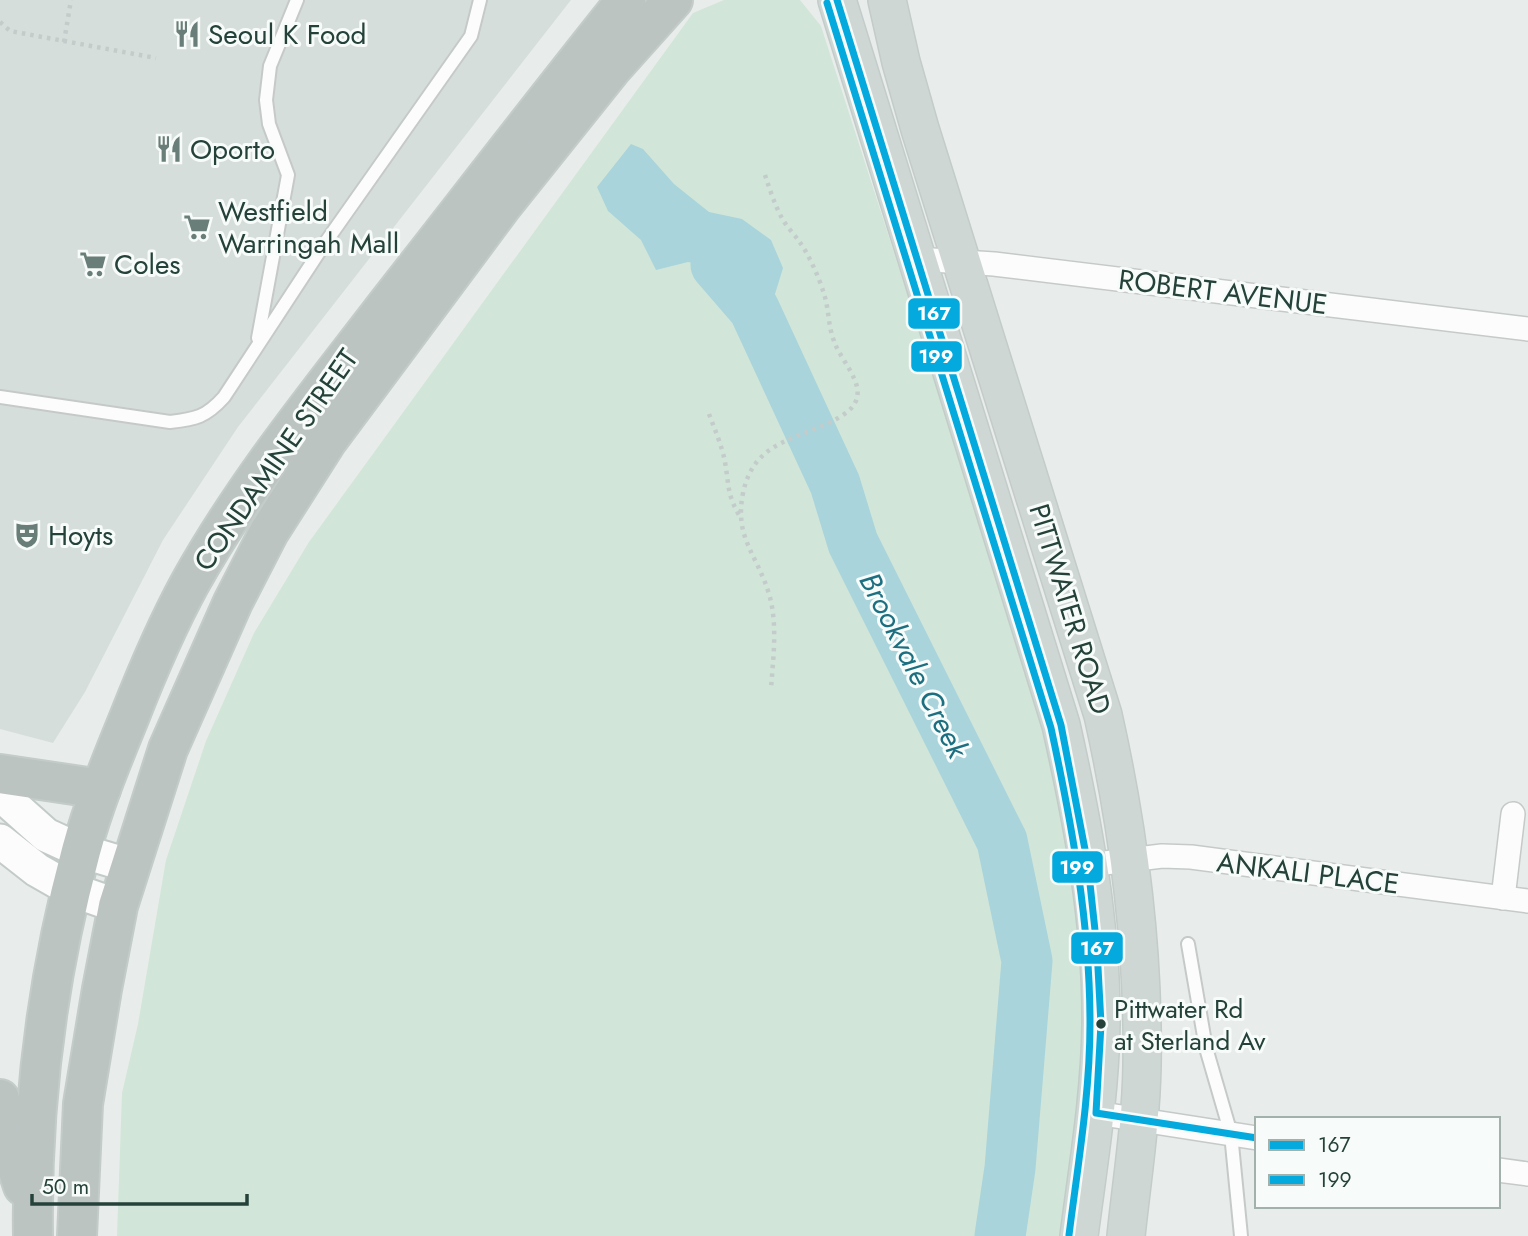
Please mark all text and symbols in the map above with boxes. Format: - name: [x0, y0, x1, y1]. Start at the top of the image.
- place label: Seoul K Food: [208, 14, 367, 55]
- restaurant icon: Seoul K Food: [172, 19, 202, 49]
- place label: Oporto: [190, 129, 275, 170]
- restaurant icon: Oporto: [154, 134, 184, 164]
- place label: Westfield Warringah Mall: [218, 191, 399, 264]
- supermarket icon: Westfield Warringah Mall: [182, 212, 212, 242]
- place label: Coles: [114, 244, 181, 285]
- supermarket icon: Coles: [78, 249, 108, 279]
- street label: ROBERT AVENUE: [1116, 259, 1330, 325]
- line badge: 167: [907, 297, 961, 330]
- text: 167: [917, 300, 951, 327]
- line badge: 199: [910, 340, 963, 373]
- street label: CONDAMINE STREET: [184, 341, 368, 579]
- text: 199: [918, 343, 954, 370]
- street label: PITTWATER ROAD: [1018, 499, 1122, 719]
- place label: Hoyts: [48, 515, 113, 556]
- theatre icon: Hoyts: [12, 520, 42, 550]
- water label: Brookvale Creek: [849, 565, 980, 766]
- street label: ANKALI PLACE: [1215, 841, 1401, 905]
- line badge: 199: [1051, 850, 1104, 884]
- text: 199: [1059, 854, 1095, 881]
- line badge: 167: [1070, 931, 1124, 965]
- text: 167: [1080, 935, 1114, 962]
- place label: Pittwater Rd at Sterland Av: [1114, 990, 1266, 1060]
- marker: Pittwater Rd at Sterland Av: [1094, 1017, 1108, 1031]
- legend: [1255, 1117, 1500, 1208]
- text: 167: [1318, 1130, 1351, 1160]
- scale bar: [32, 1162, 247, 1206]
- text: 199: [1318, 1165, 1352, 1195]
- text: 50 m: [42, 1172, 89, 1202]

